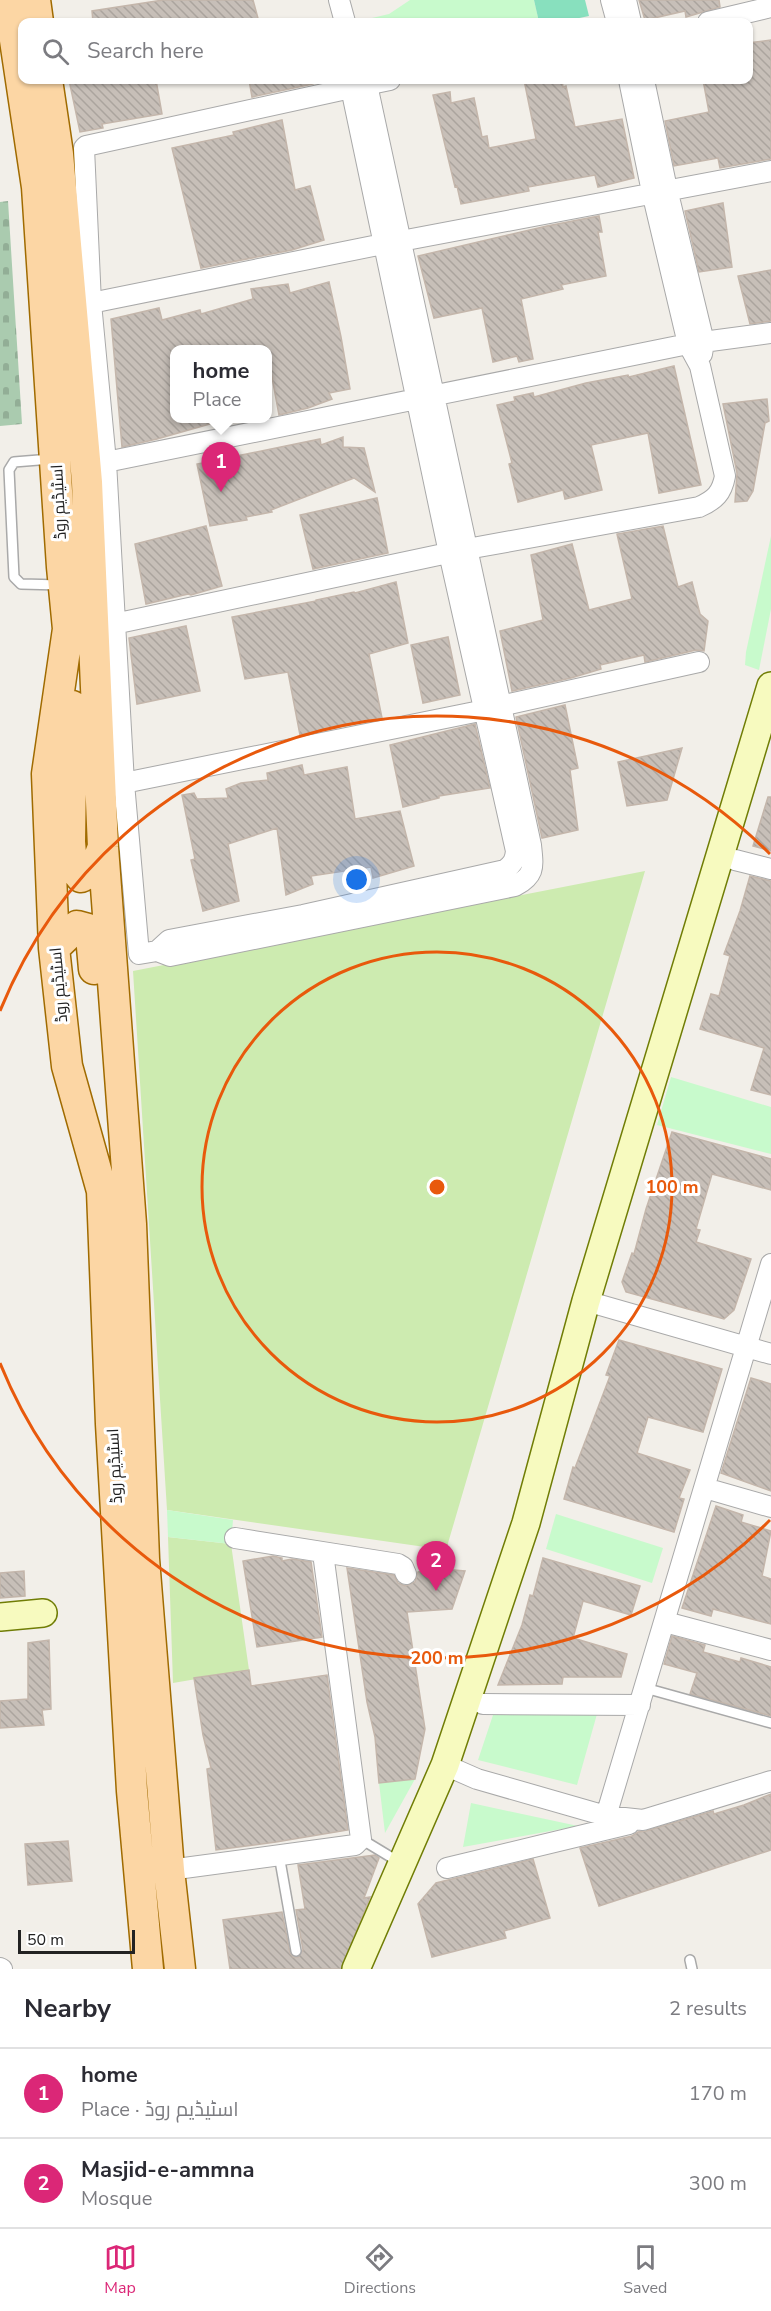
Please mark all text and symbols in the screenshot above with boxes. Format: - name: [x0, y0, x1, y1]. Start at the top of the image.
- search box: [18, 18, 753, 84]
- icon: search: [39, 35, 72, 68]
- text: Search here: [87, 36, 204, 66]
- popup: [170, 345, 272, 423]
- text: home: [193, 356, 249, 386]
- text: Place: [193, 386, 242, 413]
- pin: 1: [202, 442, 240, 492]
- street label: اسٹیڈیم روڈ: [46, 464, 72, 540]
- your location: [342, 865, 371, 894]
- street label: اسٹیڈیم روڈ: [45, 947, 73, 1023]
- text: 100 m: [645, 1175, 699, 1199]
- centre of rings: [427, 1177, 447, 1197]
- street label: اسٹیڈیم روڈ: [102, 1428, 128, 1504]
- pin: 2: [416, 1542, 456, 1591]
- text: 200 m: [410, 1646, 464, 1670]
- scale bar: [18, 1927, 135, 1954]
- text: 50 m: [27, 1929, 64, 1951]
- text: Nearby: [24, 1991, 111, 2026]
- text: 2 results: [669, 1995, 747, 2022]
- text: home: [81, 2060, 138, 2090]
- text: 1: [38, 2080, 50, 2107]
- text: 170 m: [689, 2080, 747, 2107]
- text: Place · اسٹیڈیم روڈ: [81, 2096, 239, 2123]
- text: Masjid-e-ammna: [81, 2155, 255, 2185]
- text: 2: [38, 2170, 50, 2197]
- text: 300 m: [689, 2170, 747, 2197]
- text: Mosque: [81, 2185, 152, 2212]
- tab: Map: [104, 2241, 137, 2299]
- tab: Directions: [344, 2241, 416, 2299]
- tab: Saved: [623, 2241, 667, 2299]

